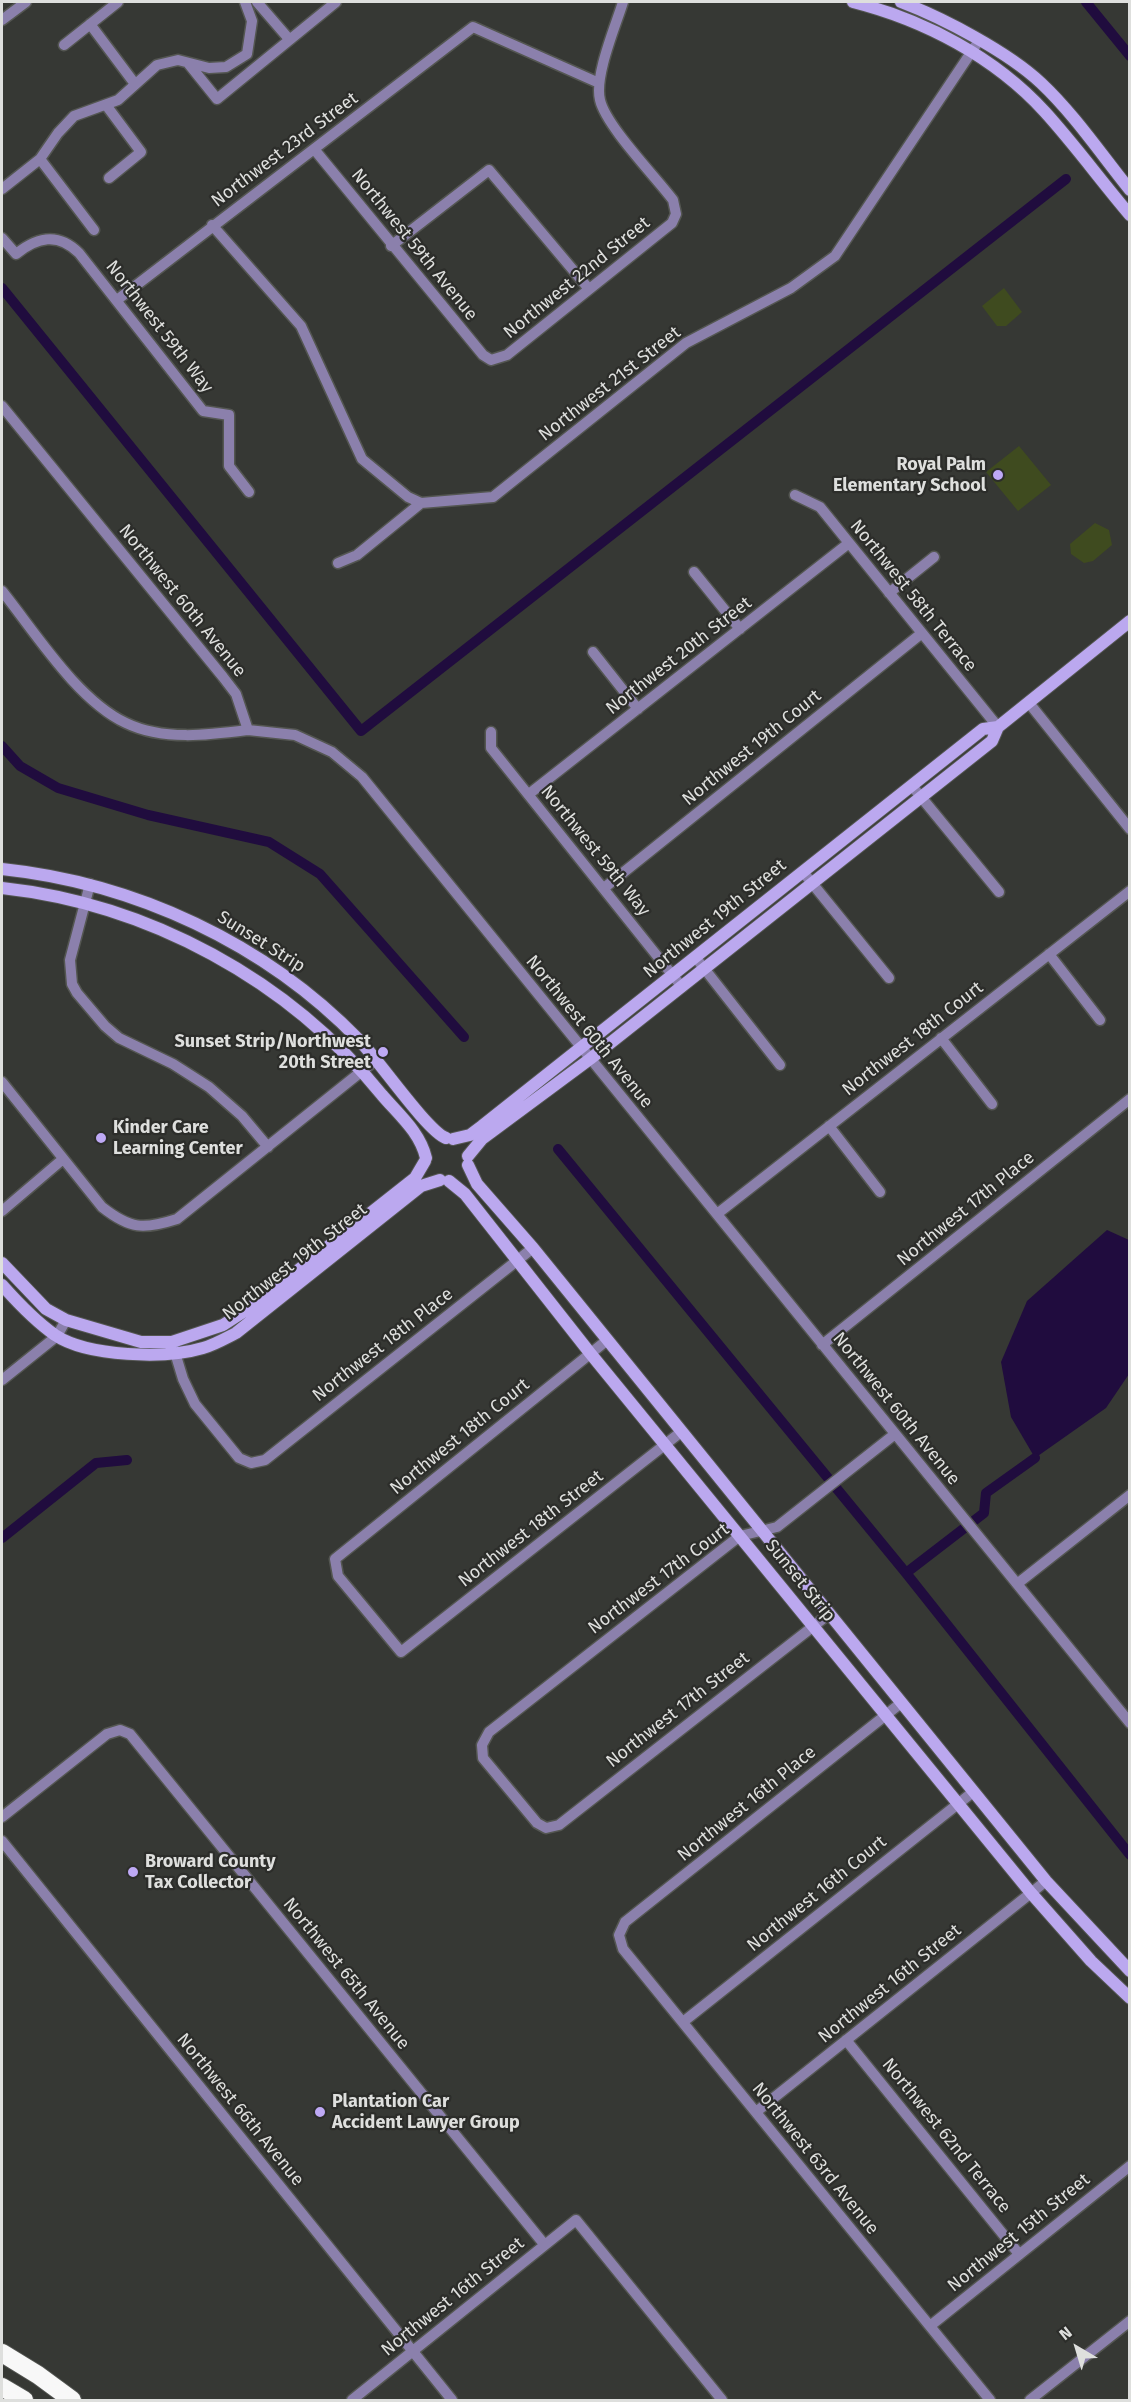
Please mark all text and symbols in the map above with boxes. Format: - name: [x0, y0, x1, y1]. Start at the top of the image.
- street label: Northwest 23rd Street: [208, 88, 362, 212]
- street label: Northwest 59th Avenue: [346, 165, 482, 325]
- street label: Northwest 22nd Street: [500, 212, 654, 344]
- street label: Northwest 59th Way: [101, 257, 217, 397]
- street label: Northwest 21st Street: [535, 322, 685, 446]
- place label: Royal Palm Elementary School: [833, 454, 986, 496]
- marker: Royal Palm Elementary School: [991, 468, 1005, 482]
- street label: Northwest 58th Terrace: [845, 516, 981, 676]
- street label: Northwest 60th Avenue: [114, 520, 250, 682]
- street label: Northwest 20th Street: [602, 592, 756, 720]
- street label: Northwest 19th Court: [678, 685, 826, 811]
- street label: Northwest 59th Way: [536, 781, 654, 921]
- street label: Northwest 19th Street: [639, 855, 791, 983]
- street label: Sunset Strip: [213, 907, 309, 977]
- street label: Northwest 60th Avenue: [521, 951, 657, 1113]
- street label: Northwest 18th Court: [838, 977, 988, 1101]
- place label: Sunset Strip/Northwest 20th Street: [174, 1031, 371, 1074]
- marker: Sunset Strip/Northwest 20th Street: [376, 1045, 390, 1059]
- place label: Kinder Care Learning Center: [113, 1117, 243, 1160]
- marker: Kinder Care Learning Center: [94, 1131, 108, 1145]
- street label: Northwest 17th Place: [893, 1147, 1039, 1271]
- street label: Northwest 19th Street: [219, 1199, 371, 1325]
- street label: Northwest 18th Place: [309, 1284, 457, 1406]
- street label: Northwest 60th Avenue: [828, 1328, 964, 1490]
- street label: Northwest 18th Court: [386, 1374, 534, 1500]
- street label: Northwest 18th Street: [454, 1466, 608, 1592]
- street label: Northwest 17th Court: [584, 1519, 734, 1639]
- street label: Sunset Strip: [760, 1536, 840, 1626]
- street label: Northwest 17th Street: [602, 1647, 754, 1773]
- street label: Northwest 16th Place: [673, 1742, 821, 1866]
- street label: Northwest 16th Court: [743, 1831, 891, 1957]
- place label: Broward County Tax Collector: [145, 1851, 275, 1894]
- marker: Broward County Tax Collector: [126, 1865, 140, 1879]
- street label: Northwest 65th Avenue: [278, 1894, 414, 2054]
- street label: Northwest 16th Street: [814, 1920, 966, 2048]
- street label: Northwest 66th Avenue: [172, 2029, 308, 2191]
- street label: Northwest 62nd Terrace: [877, 2054, 1015, 2218]
- street label: Northwest 63rd Avenue: [747, 2079, 883, 2239]
- place label: Plantation Car Accident Lawyer Group: [332, 2091, 520, 2134]
- marker: Plantation Car Accident Lawyer Group: [313, 2105, 327, 2119]
- street label: Northwest 15th Street: [944, 2169, 1094, 2297]
- street label: Northwest 16th Street: [377, 2233, 529, 2361]
- north arrow: [1047, 2318, 1107, 2378]
- text: N: [1056, 2323, 1076, 2344]

